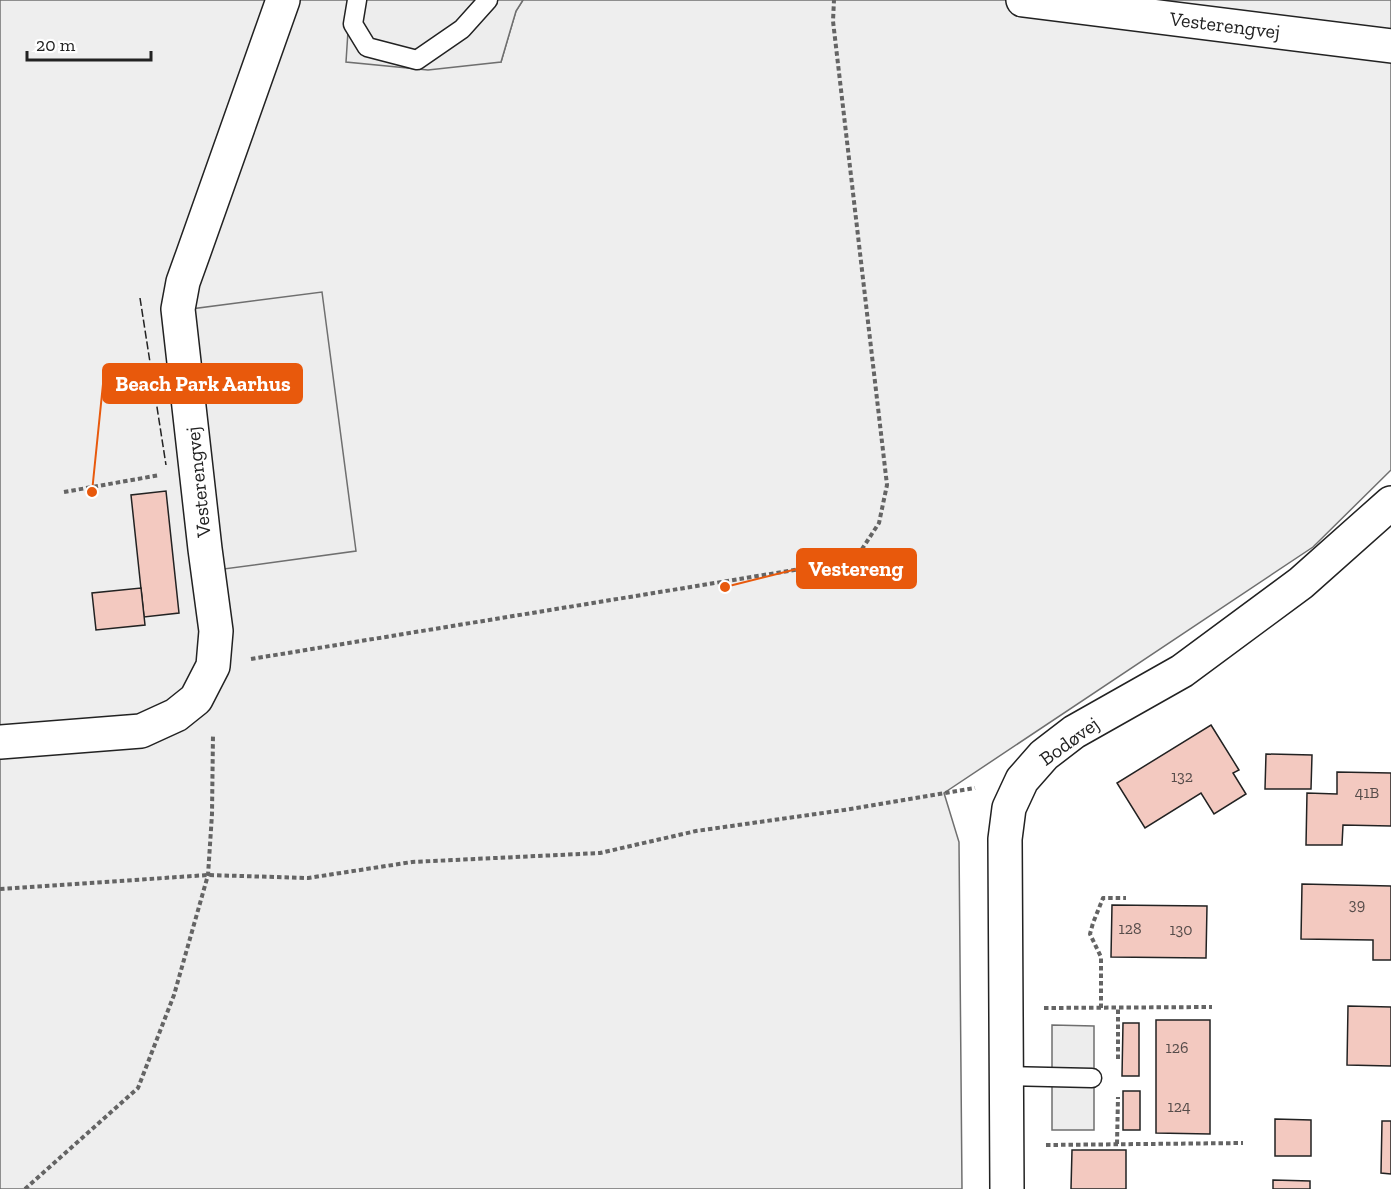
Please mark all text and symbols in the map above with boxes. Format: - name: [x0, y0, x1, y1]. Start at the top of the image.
- street label: Vesterengvej: [1167, 6, 1282, 44]
- scale bar: [27, 24, 152, 62]
- text: 20 m: [36, 34, 76, 56]
- callout: Beach Park Aarhus: [103, 364, 302, 403]
- text: Beach Park Aarhus: [115, 371, 291, 396]
- street label: Vesterengvej: [180, 425, 216, 540]
- callout: Vestereng: [797, 549, 916, 588]
- text: Vestereng: [809, 556, 903, 581]
- street label: Bodøvej: [1035, 711, 1103, 771]
- house number: 132: [1171, 767, 1193, 786]
- house number: 41B: [1355, 783, 1380, 802]
- house number: 39: [1349, 895, 1365, 914]
- house number: 128: [1118, 919, 1142, 938]
- house number: 130: [1169, 920, 1193, 939]
- house number: 126: [1166, 1038, 1188, 1057]
- house number: 124: [1167, 1097, 1191, 1116]

